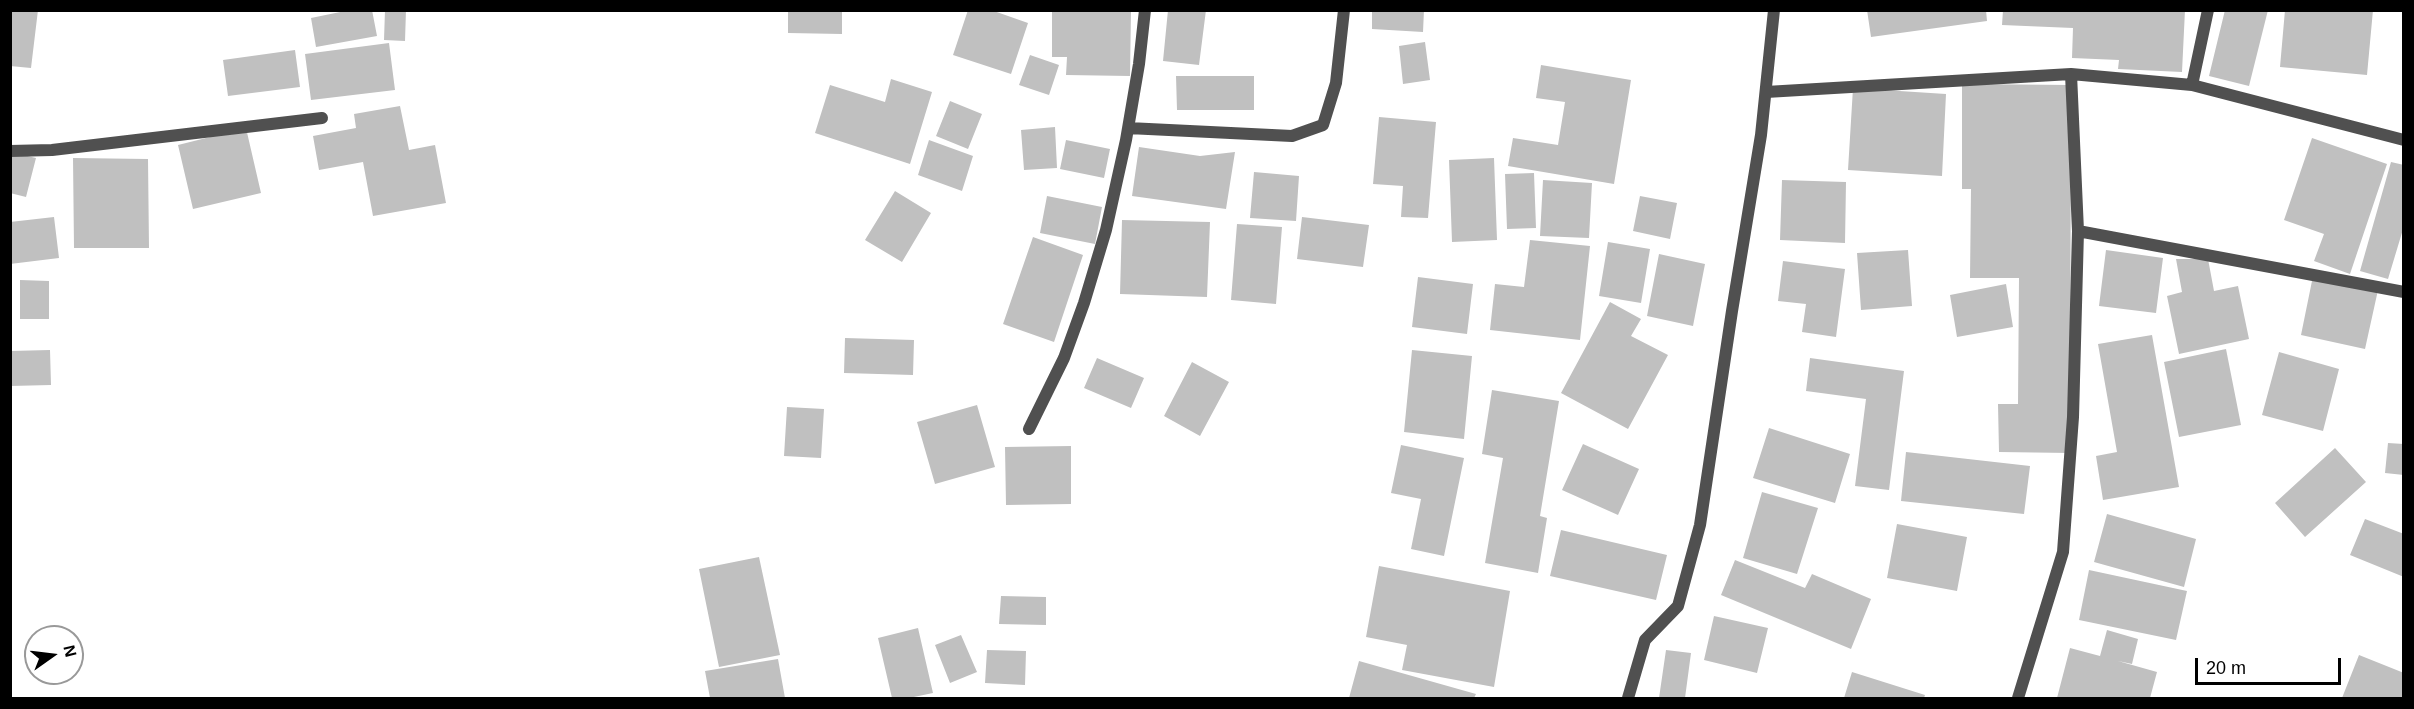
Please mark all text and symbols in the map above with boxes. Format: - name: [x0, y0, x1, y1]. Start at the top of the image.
- north arrow: [24, 625, 84, 685]
- text: N: [60, 643, 80, 659]
- scale bar: [2198, 646, 2344, 684]
- text: 20 m: [2206, 658, 2246, 678]

